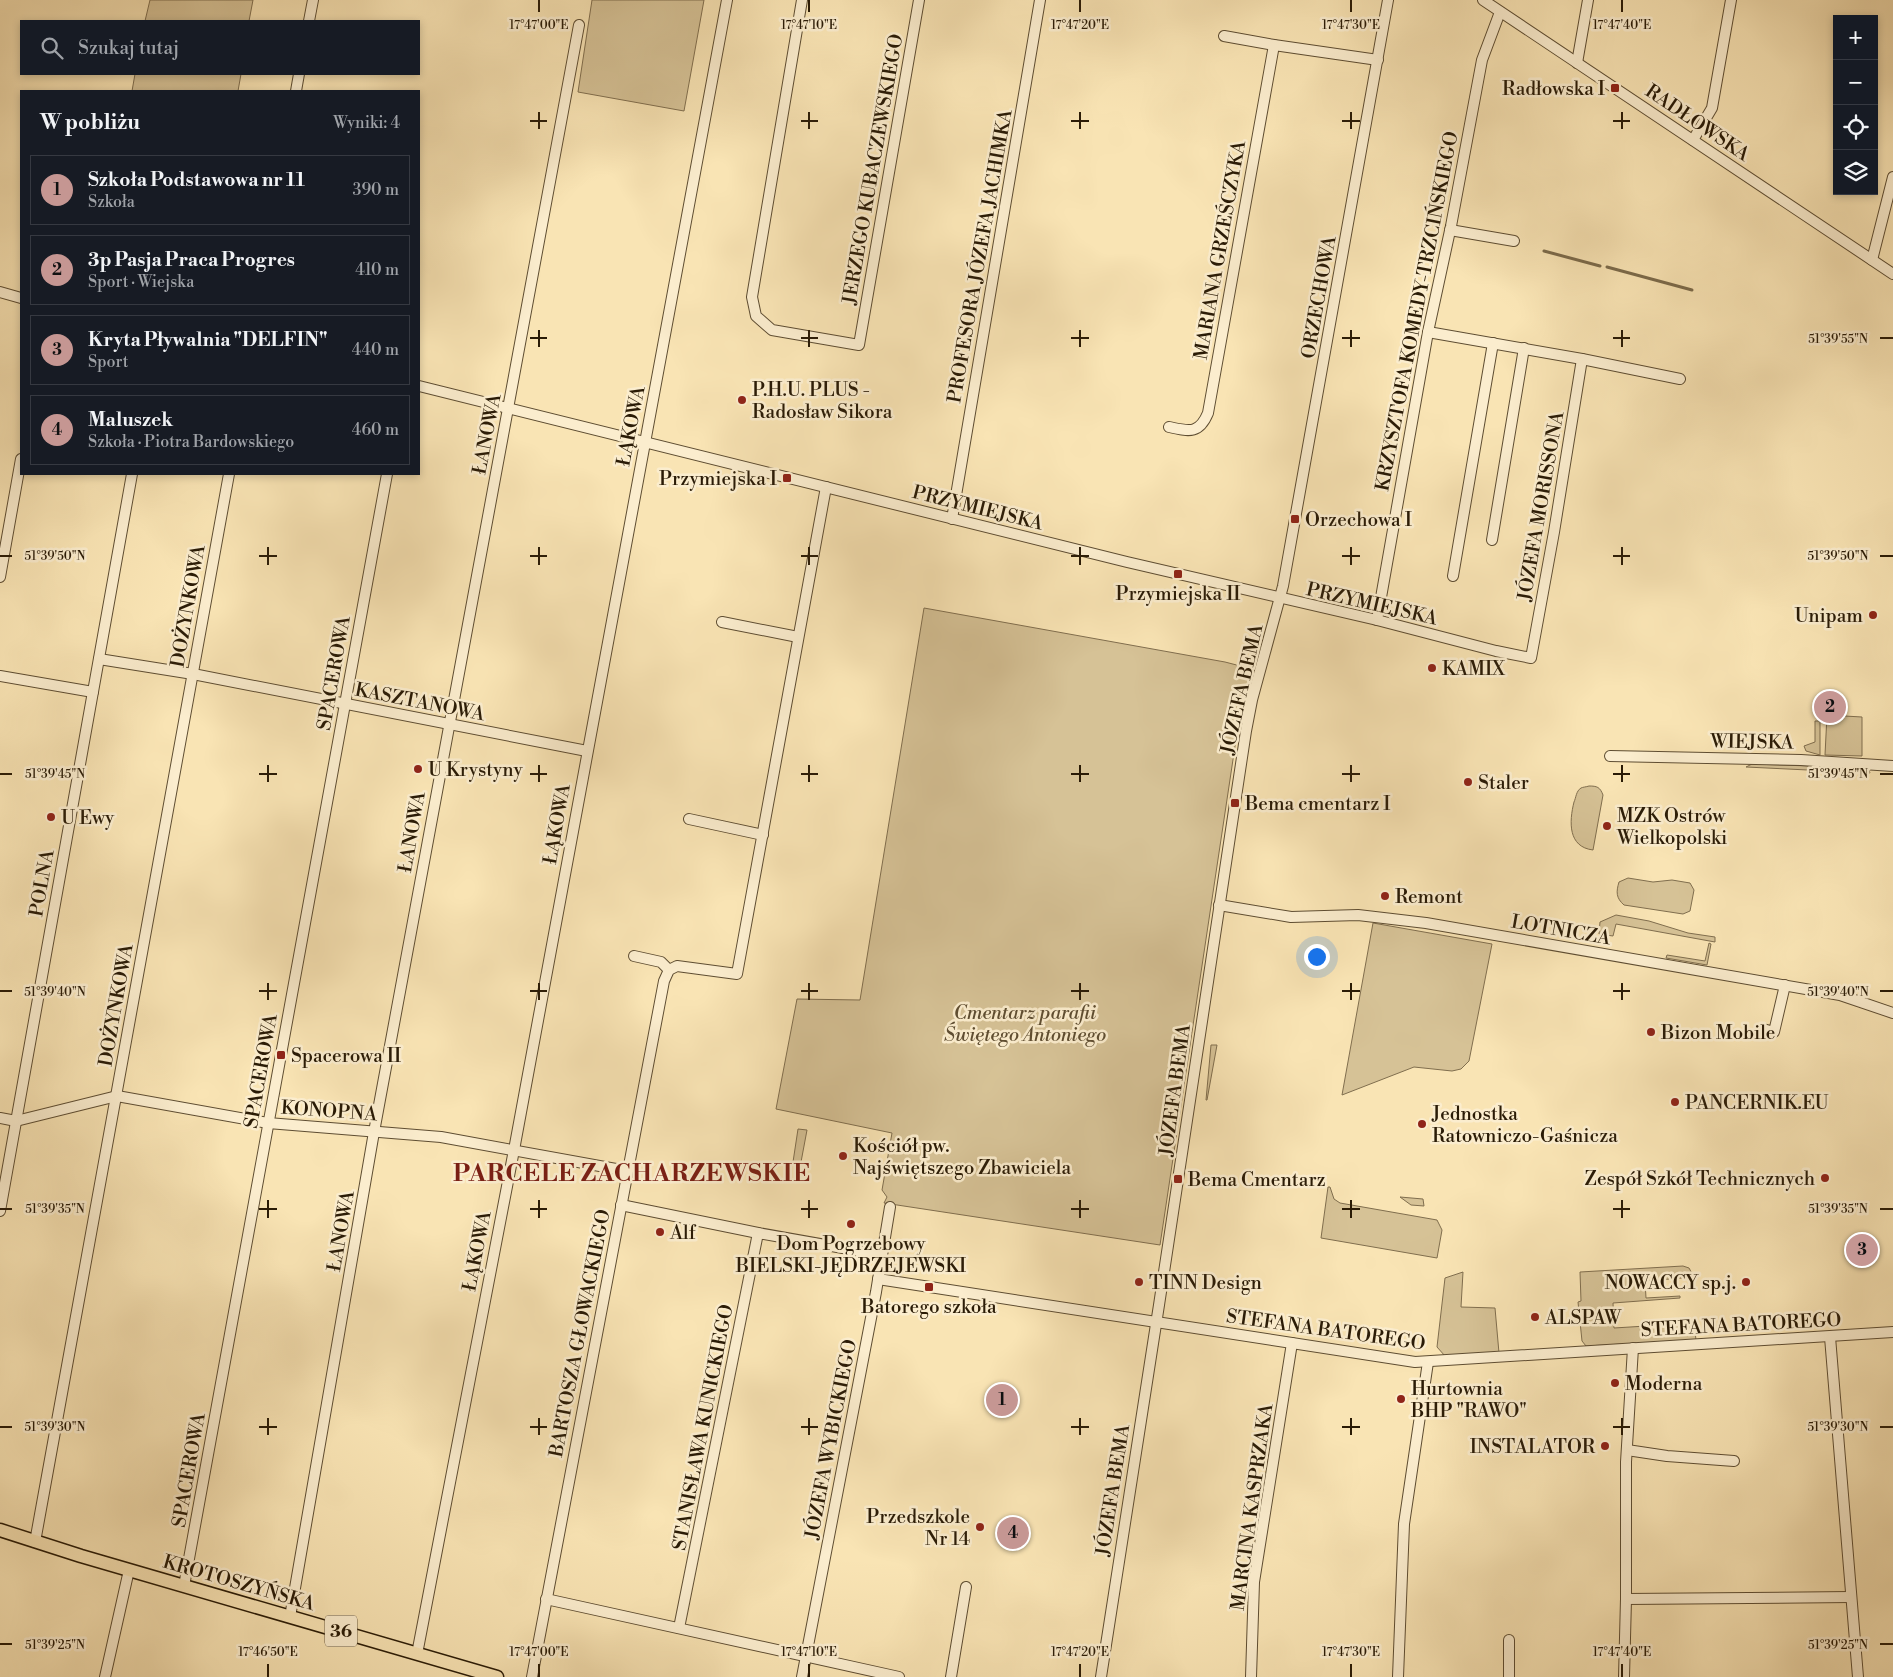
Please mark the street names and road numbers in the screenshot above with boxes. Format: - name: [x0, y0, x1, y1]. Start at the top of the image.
- street label: JERZEGO KUBACZEWSKIEGO: [837, 32, 909, 307]
- street label: RADŁOWSKA: [1641, 79, 1755, 167]
- street label: PROFESORA JÓZEFA JACHIMKA: [941, 107, 1018, 405]
- street label: KRZYSZTOFA KOMEDY-TRZCIŃSKIEGO: [1369, 129, 1464, 493]
- street label: MARIANA GRZEŚCZYKA: [1188, 138, 1251, 362]
- street label: ORZECHOWA: [1296, 233, 1342, 360]
- street label: ŁĄKOWA: [611, 383, 651, 468]
- street label: ŁANOWA: [467, 391, 507, 477]
- street label: JÓZEFA MORISSONA: [1511, 408, 1570, 604]
- street label: PRZYMIEJSKA: [910, 480, 1047, 536]
- street label: DOŻYNKOWA: [164, 542, 211, 669]
- street label: PRZYMIEJSKA: [1304, 577, 1441, 631]
- street label: SPACEROWA: [312, 613, 356, 732]
- street label: JÓZEFA BEMA: [1214, 621, 1269, 758]
- street label: KASZTANOWA: [353, 678, 488, 727]
- street label: WIEJSKA: [1709, 729, 1795, 755]
- street label: ŁĄKOWA: [538, 781, 576, 866]
- street label: ŁANOWA: [393, 789, 431, 875]
- street label: POLNA: [24, 847, 60, 919]
- street label: LOTNICZA: [1509, 909, 1613, 951]
- street label: DOŻYNKOWA: [92, 941, 139, 1068]
- street label: SPACEROWA: [239, 1011, 283, 1130]
- street label: JÓZEFA BEMA: [1153, 1022, 1196, 1159]
- street label: KONOPNA: [280, 1096, 379, 1126]
- street label: ŁANOWA: [322, 1188, 360, 1274]
- street label: BARTOSZA GŁOWACKIEGO: [544, 1207, 616, 1460]
- street label: ŁĄKOWA: [457, 1208, 497, 1293]
- street label: STANISŁAWA KUNICKIEGO: [667, 1302, 739, 1552]
- street label: STEFANA BATOREGO: [1225, 1304, 1427, 1356]
- street label: STEFANA BATOREGO: [1640, 1308, 1842, 1342]
- street label: JÓZEFA WYBICKIEGO: [799, 1337, 862, 1542]
- street label: MARCINA KASPRZAKA: [1226, 1401, 1279, 1612]
- street label: SPACEROWA: [167, 1410, 211, 1529]
- street label: JÓZEFA BEMA: [1090, 1422, 1135, 1559]
- street label: KROTOSZYŃSKA: [160, 1549, 319, 1616]
- road number: 36: [325, 1615, 357, 1646]

